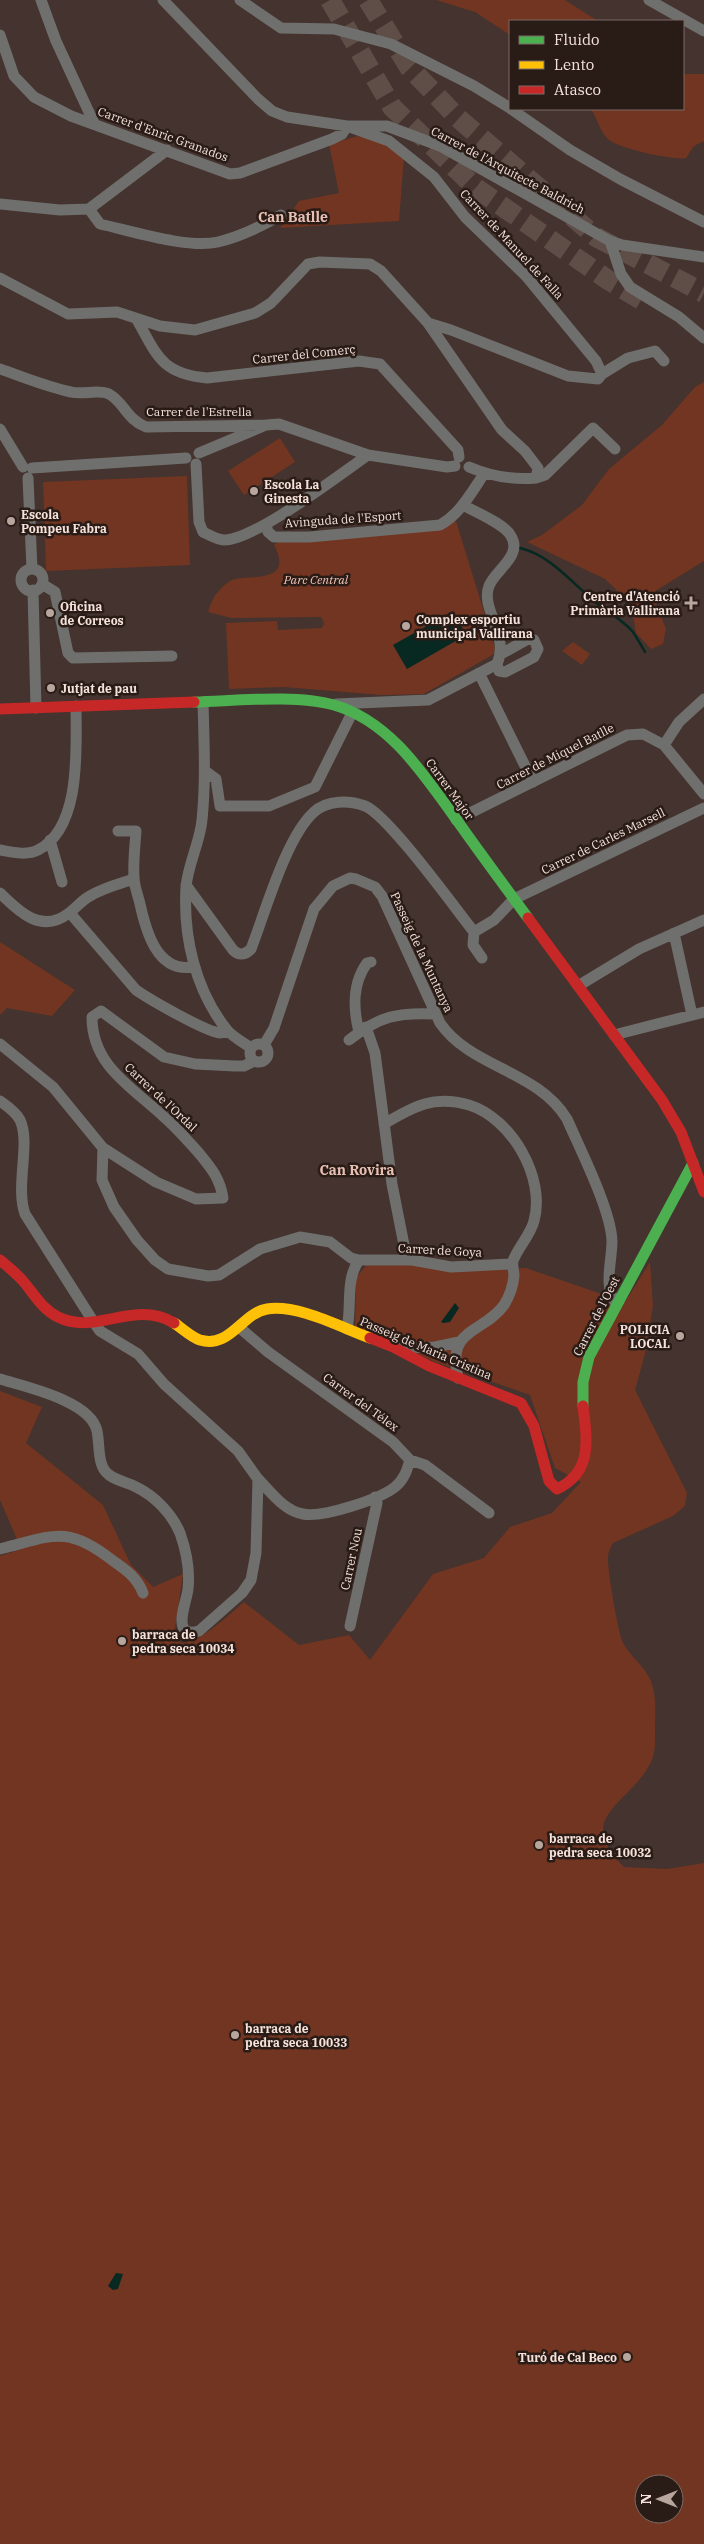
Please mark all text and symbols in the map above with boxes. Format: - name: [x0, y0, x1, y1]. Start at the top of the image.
- legend: [509, 20, 684, 110]
- text: Fluido: [554, 30, 599, 49]
- text: Lento: [554, 55, 594, 74]
- text: Atasco: [554, 80, 601, 99]
- street label: Carrer d'Enric Granados: [96, 103, 230, 165]
- street label: Carrer de l'Arquitecte Baldrich: [429, 123, 588, 217]
- street label: Carrer de Manuel de Falla: [457, 186, 567, 302]
- district label: Can Batlle: [258, 208, 328, 226]
- street label: Carrer del Comerç: [252, 341, 356, 367]
- street label: Carrer de l'Estrella: [146, 404, 252, 419]
- place label: Escola La Ginesta: [264, 477, 319, 506]
- marker: Escola La Ginesta: [248, 485, 260, 497]
- place label: Escola Pompeu Fabra: [21, 507, 107, 536]
- street label: Avinguda de l'Esport: [284, 507, 402, 531]
- marker: Escola Pompeu Fabra: [5, 515, 17, 527]
- park label: Parc Central: [283, 572, 349, 587]
- place label: Centre d'Atenció Primària Vallirana: [570, 589, 680, 618]
- marker: Centre d'Atenció Primària Vallirana: [684, 596, 698, 610]
- place label: Oficina de Correos: [60, 599, 124, 628]
- marker: Oficina de Correos: [44, 607, 56, 619]
- place label: Complex esportiu municipal Vallirana: [416, 612, 533, 641]
- marker: Complex esportiu municipal Vallirana: [400, 620, 412, 632]
- place label: Jutjat de pau: [61, 681, 137, 696]
- marker: Jutjat de pau: [45, 682, 57, 694]
- street label: Carrer de Miquel Batlle: [494, 720, 616, 792]
- street label: Carrer Major: [423, 755, 478, 823]
- street label: Carrer de Carles Marsell: [539, 804, 668, 878]
- street label: Passeig de la Muntanya: [387, 889, 457, 1015]
- street label: Carrer de l'Ordal: [122, 1060, 201, 1135]
- district label: Can Rovira: [319, 1161, 395, 1179]
- street label: Carrer de Goya: [398, 1240, 483, 1260]
- street label: Carrer de l'Oest: [569, 1274, 623, 1358]
- street label: Passeig de Maria Cristina: [358, 1313, 495, 1383]
- place label: POLICIA LOCAL: [620, 1322, 671, 1351]
- marker: POLICIA LOCAL: [674, 1330, 686, 1342]
- street label: Carrer del Télex: [320, 1370, 402, 1435]
- street label: Carrer Nou: [337, 1526, 365, 1591]
- place label: barraca de pedra seca 10034: [132, 1627, 235, 1656]
- marker: barraca de pedra seca 10034: [116, 1635, 128, 1647]
- place label: barraca de pedra seca 10032: [549, 1831, 652, 1860]
- marker: barraca de pedra seca 10032: [533, 1839, 545, 1851]
- place label: barraca de pedra seca 10033: [245, 2021, 348, 2050]
- marker: barraca de pedra seca 10033: [229, 2029, 241, 2041]
- place label: Turó de Cal Beco: [518, 2350, 617, 2365]
- marker: Turó de Cal Beco: [621, 2351, 633, 2363]
- north arrow: [634, 2474, 684, 2524]
- text: N: [637, 2493, 655, 2505]

